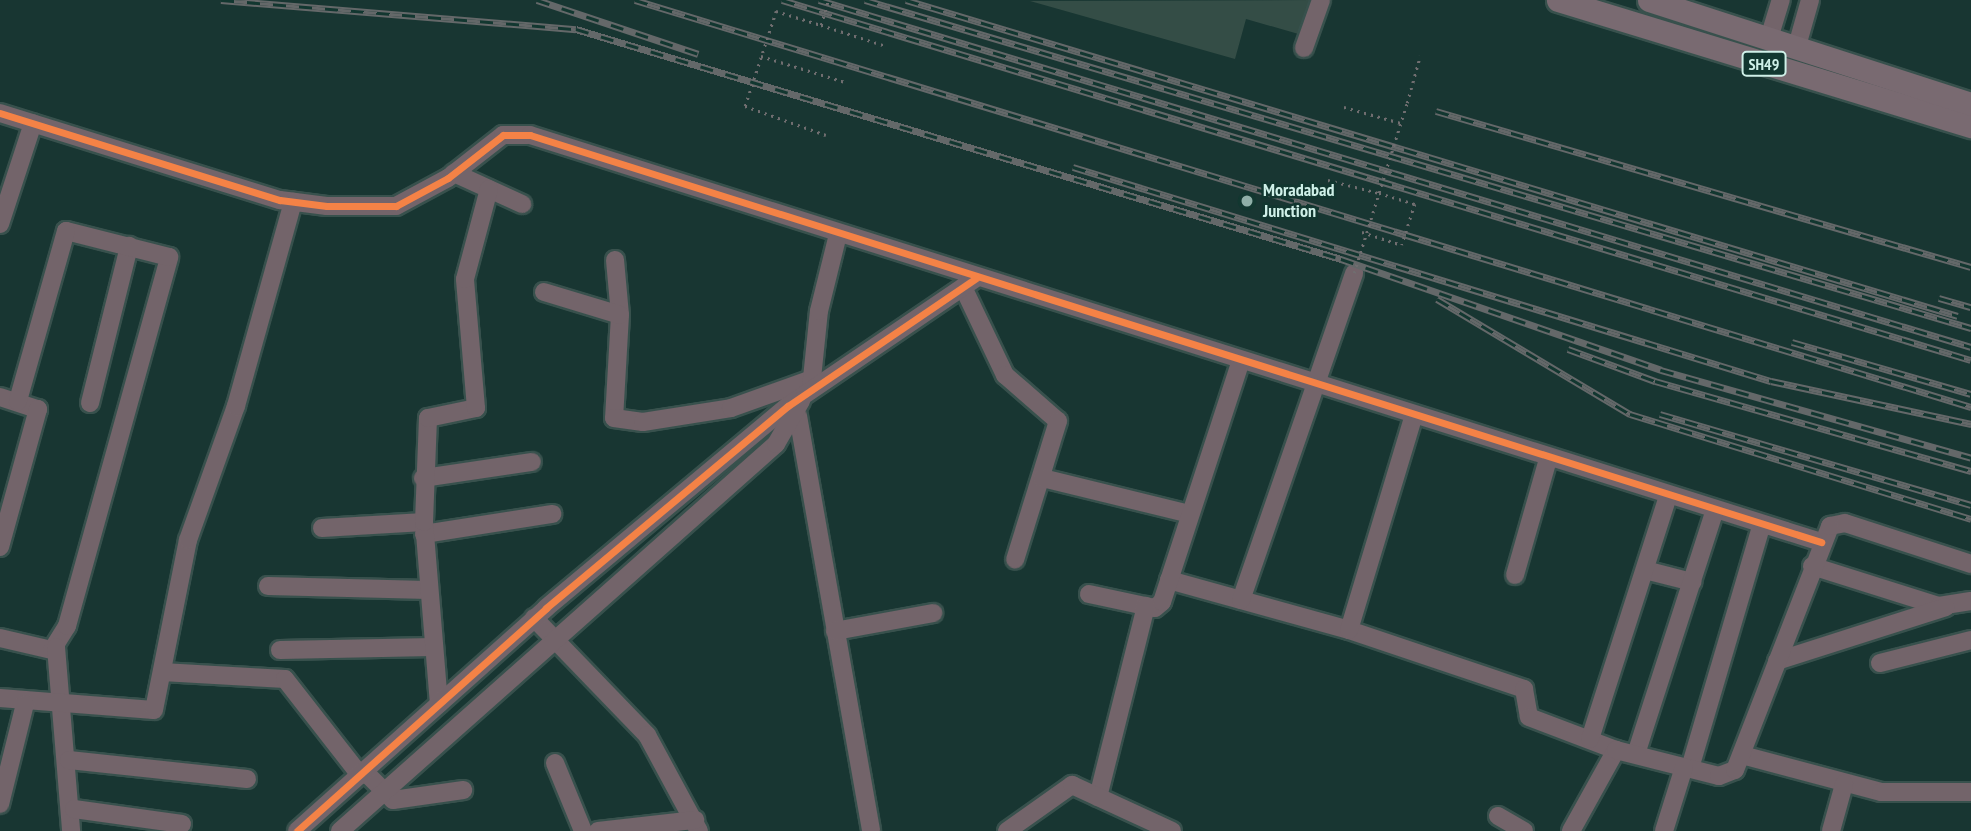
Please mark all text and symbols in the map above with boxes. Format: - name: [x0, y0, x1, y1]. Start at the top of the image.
- road number: SH49: [1741, 52, 1787, 76]
- place label: Moradabad Junction: [1263, 180, 1335, 222]
- marker: Moradabad Junction: [1237, 191, 1257, 211]

